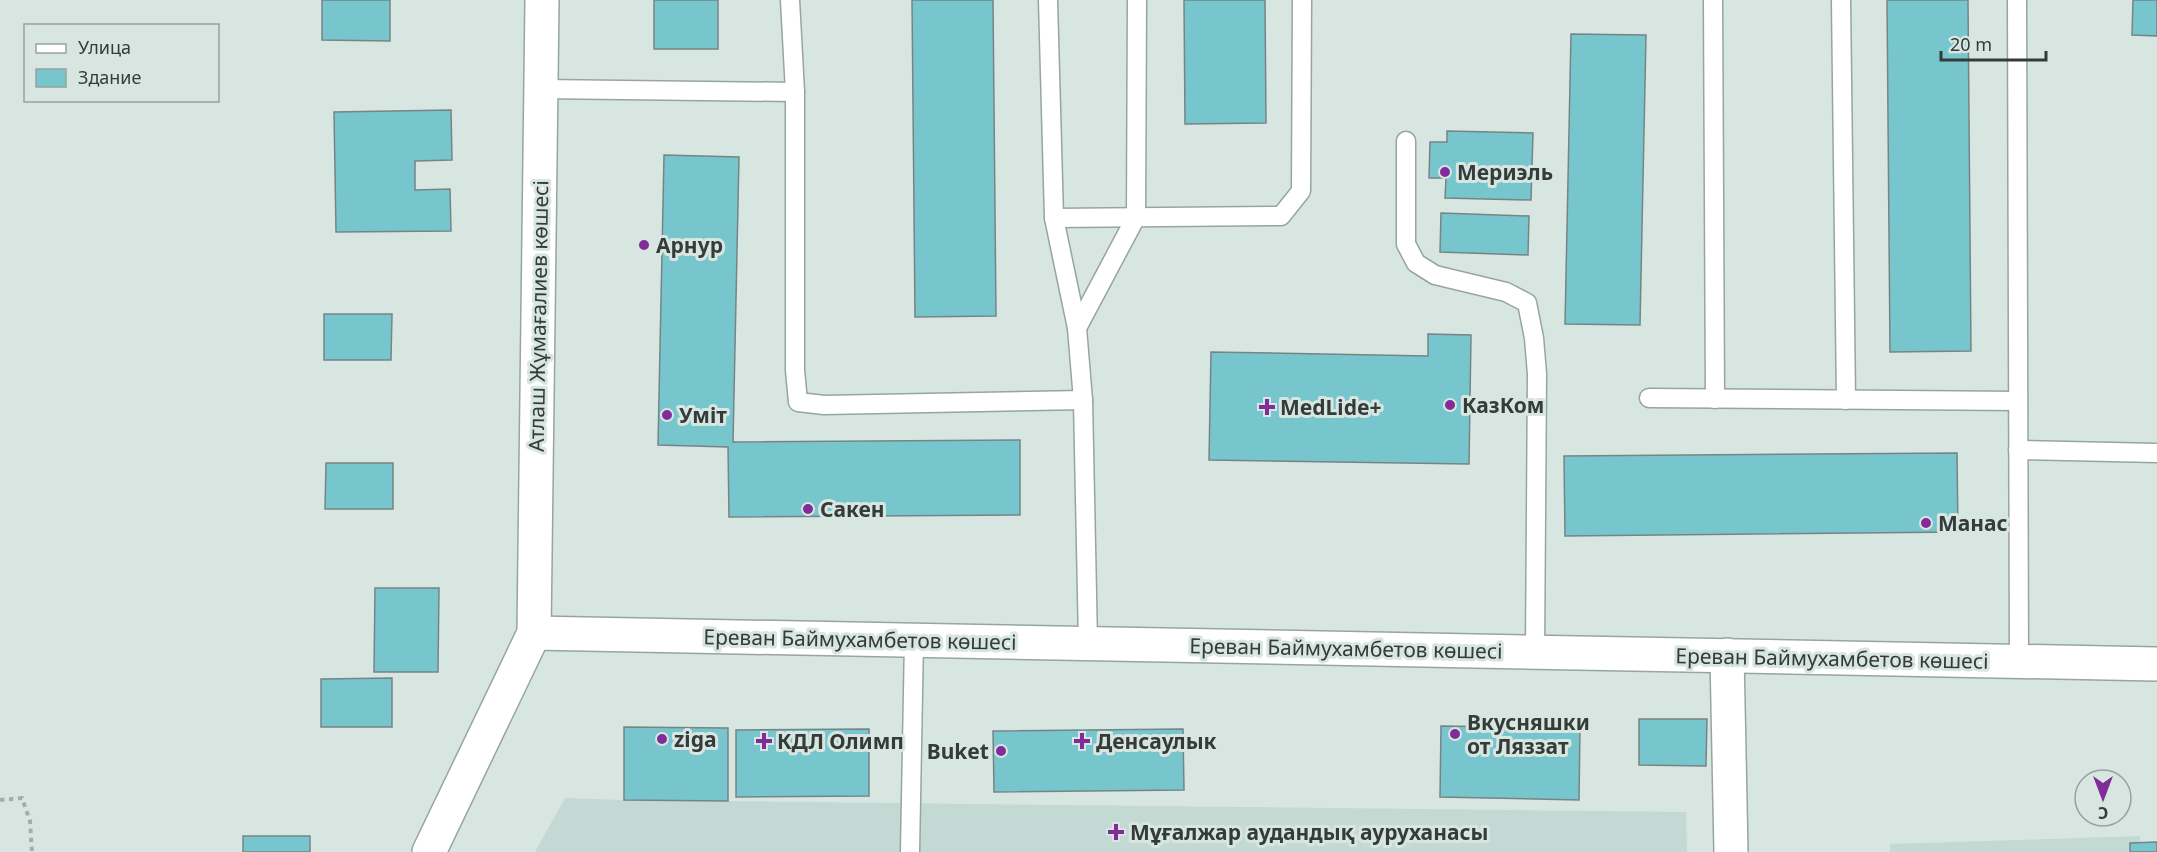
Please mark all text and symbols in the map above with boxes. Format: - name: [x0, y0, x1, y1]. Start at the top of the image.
- legend: [24, 24, 219, 102]
- scale bar: [1941, 24, 2046, 62]
- text: 20 m: [1950, 32, 1992, 56]
- text: Улица: [78, 35, 131, 59]
- text: Здание: [78, 65, 142, 89]
- place label: Мериэль: [1457, 158, 1553, 186]
- marker: Мериэль: [1438, 165, 1452, 179]
- street label: Атлаш Жұмағалиев көшесі: [522, 180, 554, 452]
- place label: Арнур: [656, 231, 723, 259]
- marker: Арнур: [637, 238, 651, 252]
- place label: КазКом: [1462, 391, 1544, 419]
- place label: MedLide+: [1280, 393, 1381, 421]
- marker: MedLide+: [1258, 398, 1276, 416]
- marker: КазКом: [1443, 398, 1457, 412]
- place label: Умiт: [679, 401, 727, 429]
- marker: Умiт: [660, 408, 674, 422]
- place label: Сакен: [820, 495, 885, 523]
- marker: Сакен: [801, 502, 815, 516]
- place label: Манас: [1938, 509, 2008, 537]
- marker: Манас: [1919, 516, 1933, 530]
- street label: Ереван Баймухамбетов көшесі: [703, 622, 1017, 656]
- street label: Ереван Баймухамбетов көшесі: [1189, 631, 1503, 665]
- street label: Ереван Баймухамбетов көшесі: [1675, 641, 1989, 675]
- place label: Вкусняшки от Ляззат: [1467, 708, 1590, 760]
- place label: ziga: [674, 725, 716, 753]
- place label: КДЛ Олимп: [777, 727, 904, 755]
- place label: Денсаулык: [1096, 727, 1217, 755]
- marker: Вкусняшки от Ляззат: [1448, 727, 1462, 741]
- marker: ziga: [655, 732, 669, 746]
- marker: КДЛ Олимп: [755, 732, 773, 750]
- marker: Денсаулык: [1073, 732, 1091, 750]
- place label: Buket: [927, 737, 989, 765]
- marker: Buket: [994, 744, 1008, 758]
- north arrow: [2073, 768, 2133, 828]
- text: С: [2098, 802, 2108, 824]
- place label: Мұғалжар аудандық ауруханасы: [1130, 818, 1488, 846]
- marker: Мұғалжар аудандық ауруханасы: [1107, 823, 1125, 841]

